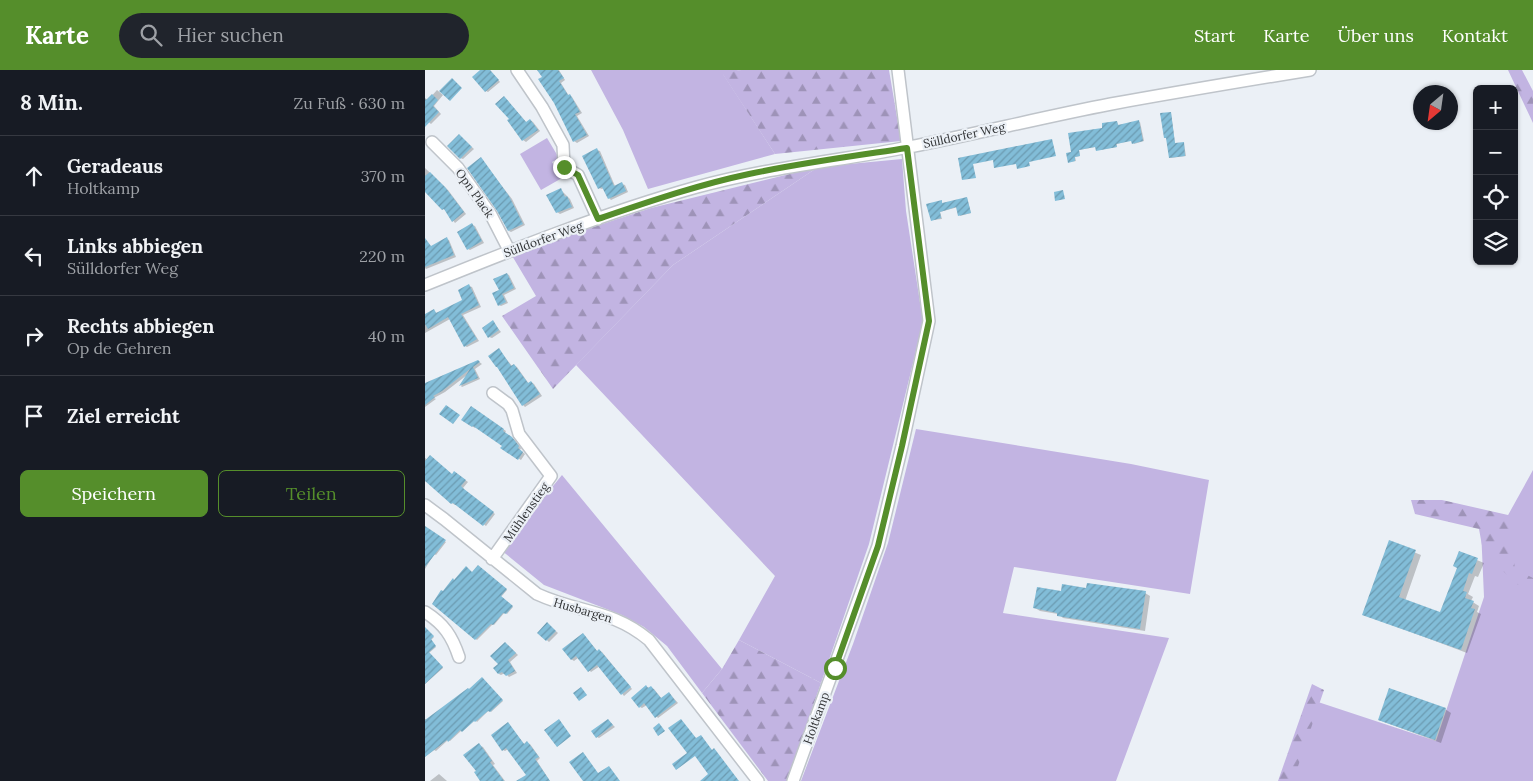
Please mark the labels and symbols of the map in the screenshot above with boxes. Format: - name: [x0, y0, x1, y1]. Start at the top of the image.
- north arrow: [1413, 85, 1458, 130]
- street label: Sülldorfer Weg: [922, 119, 1007, 151]
- route end: [553, 156, 576, 179]
- street label: Opn Plack: [453, 166, 498, 221]
- street label: Sülldorfer Weg: [501, 218, 585, 260]
- street label: Mühlenstieg: [500, 479, 552, 545]
- street label: Husbargen: [552, 594, 614, 626]
- route start: [824, 657, 847, 680]
- street label: Holtkamp: [800, 690, 832, 746]

